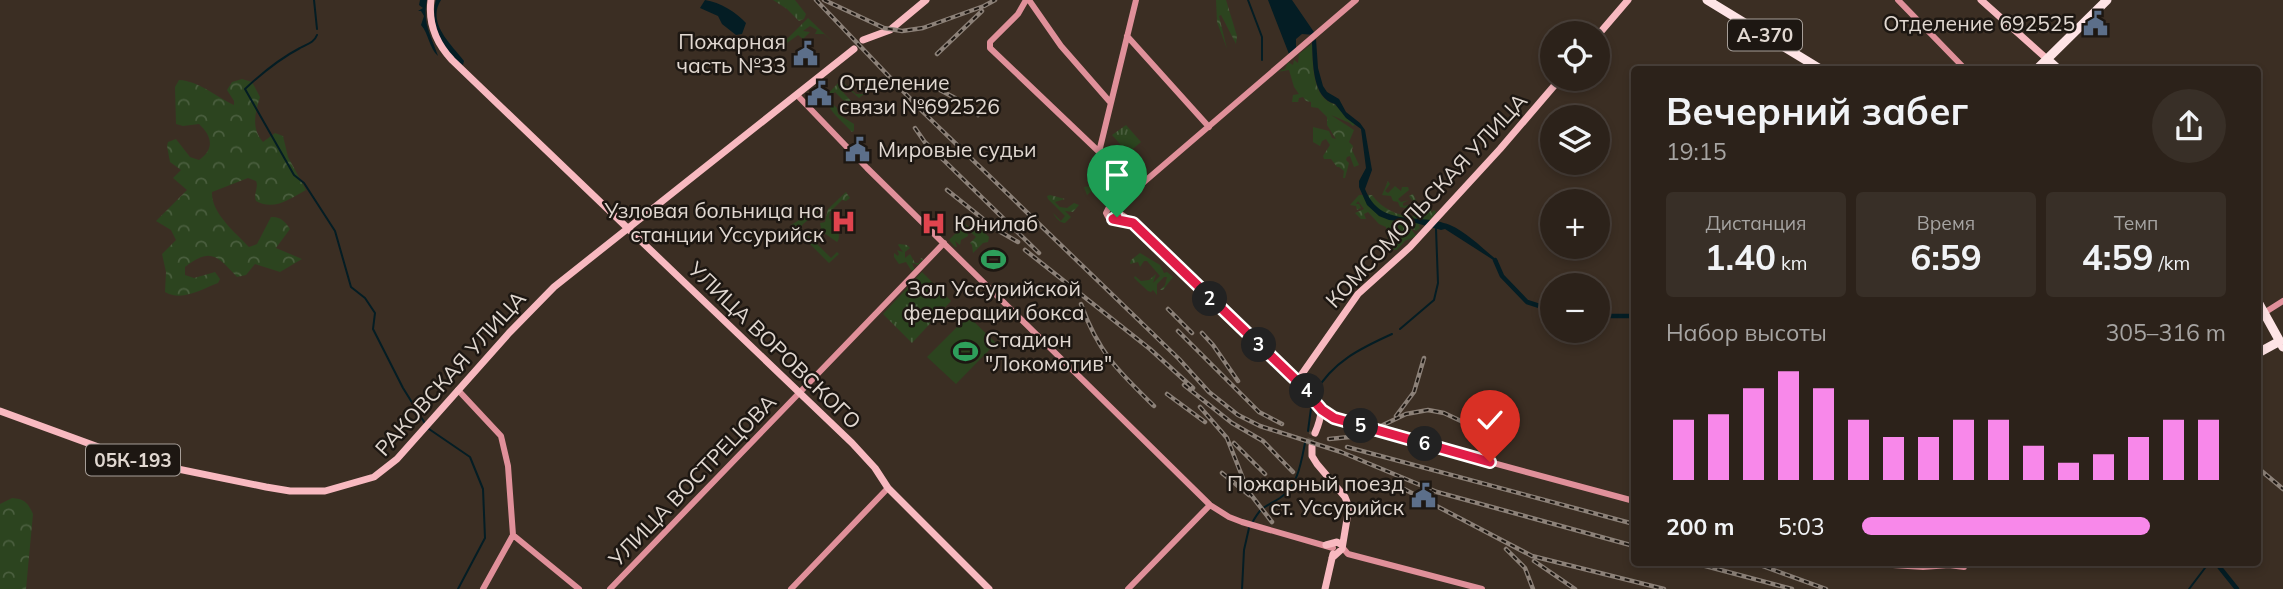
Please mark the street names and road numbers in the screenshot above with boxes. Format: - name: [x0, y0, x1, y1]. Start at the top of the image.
- road number: А-370: [1728, 20, 1802, 50]
- street label: КОМСОМОЛЬСКАЯ УЛИЦА: [1320, 87, 1533, 313]
- street label: УЛИЦА ВОРОВСКОГО: [683, 255, 867, 434]
- street label: РАКОВСКАЯ УЛИЦА: [369, 285, 531, 461]
- street label: УЛИЦА ВОСТРЕЦОВА: [602, 388, 781, 572]
- road number: 05К-193: [86, 444, 180, 475]

